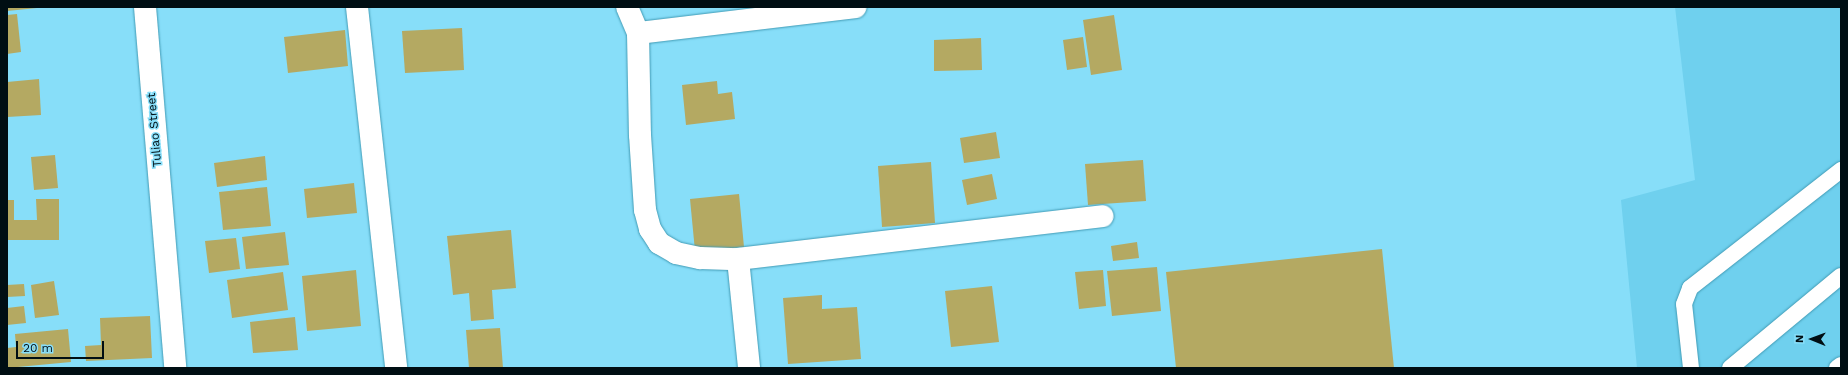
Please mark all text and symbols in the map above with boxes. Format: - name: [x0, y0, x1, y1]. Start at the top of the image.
- street label: Tuliao Street: [145, 92, 165, 168]
- north arrow: [1792, 319, 1832, 359]
- scale bar: [18, 333, 106, 359]
- text: N: [1793, 335, 1806, 343]
- text: 20 m: [23, 341, 53, 355]

